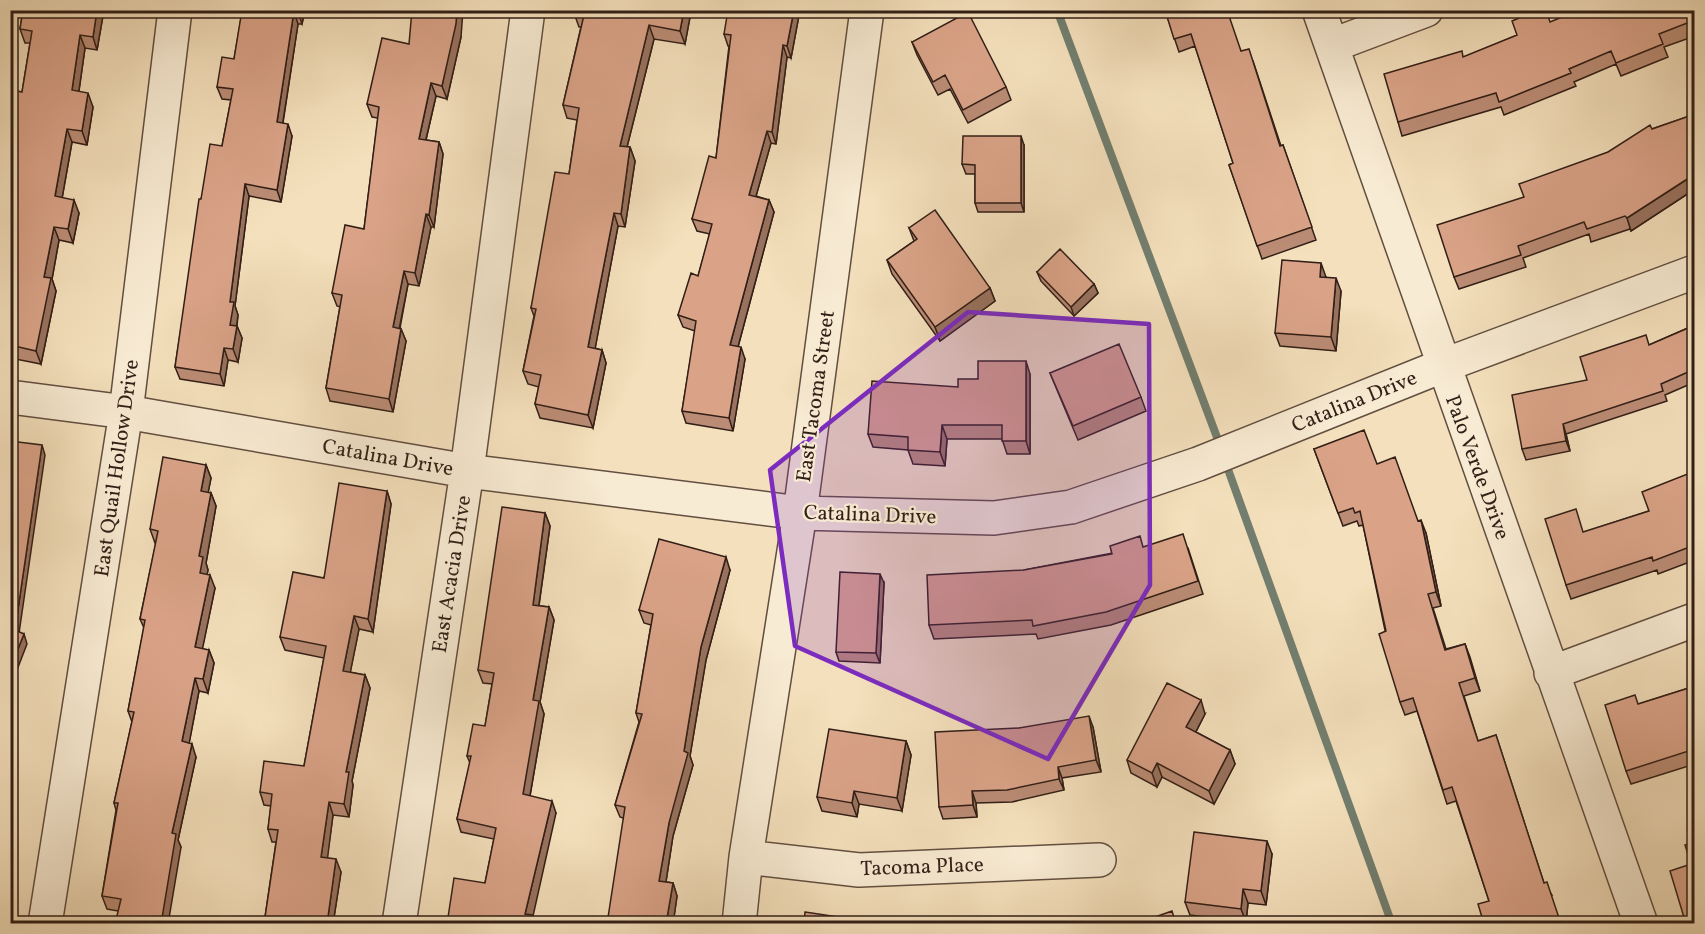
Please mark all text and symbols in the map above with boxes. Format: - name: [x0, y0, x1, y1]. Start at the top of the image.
- street label: East Tacoma Street: [790, 308, 843, 484]
- street label: East Quail Hollow Drive: [88, 357, 147, 579]
- street label: Catalina Drive: [1288, 364, 1422, 441]
- street label: Palo Verde Drive: [1437, 391, 1516, 544]
- street label: Catalina Drive: [320, 433, 456, 484]
- street label: East Acacia Drive: [426, 493, 479, 655]
- street label: Catalina Drive: [803, 499, 937, 532]
- street label: Tacoma Place: [860, 851, 984, 884]

